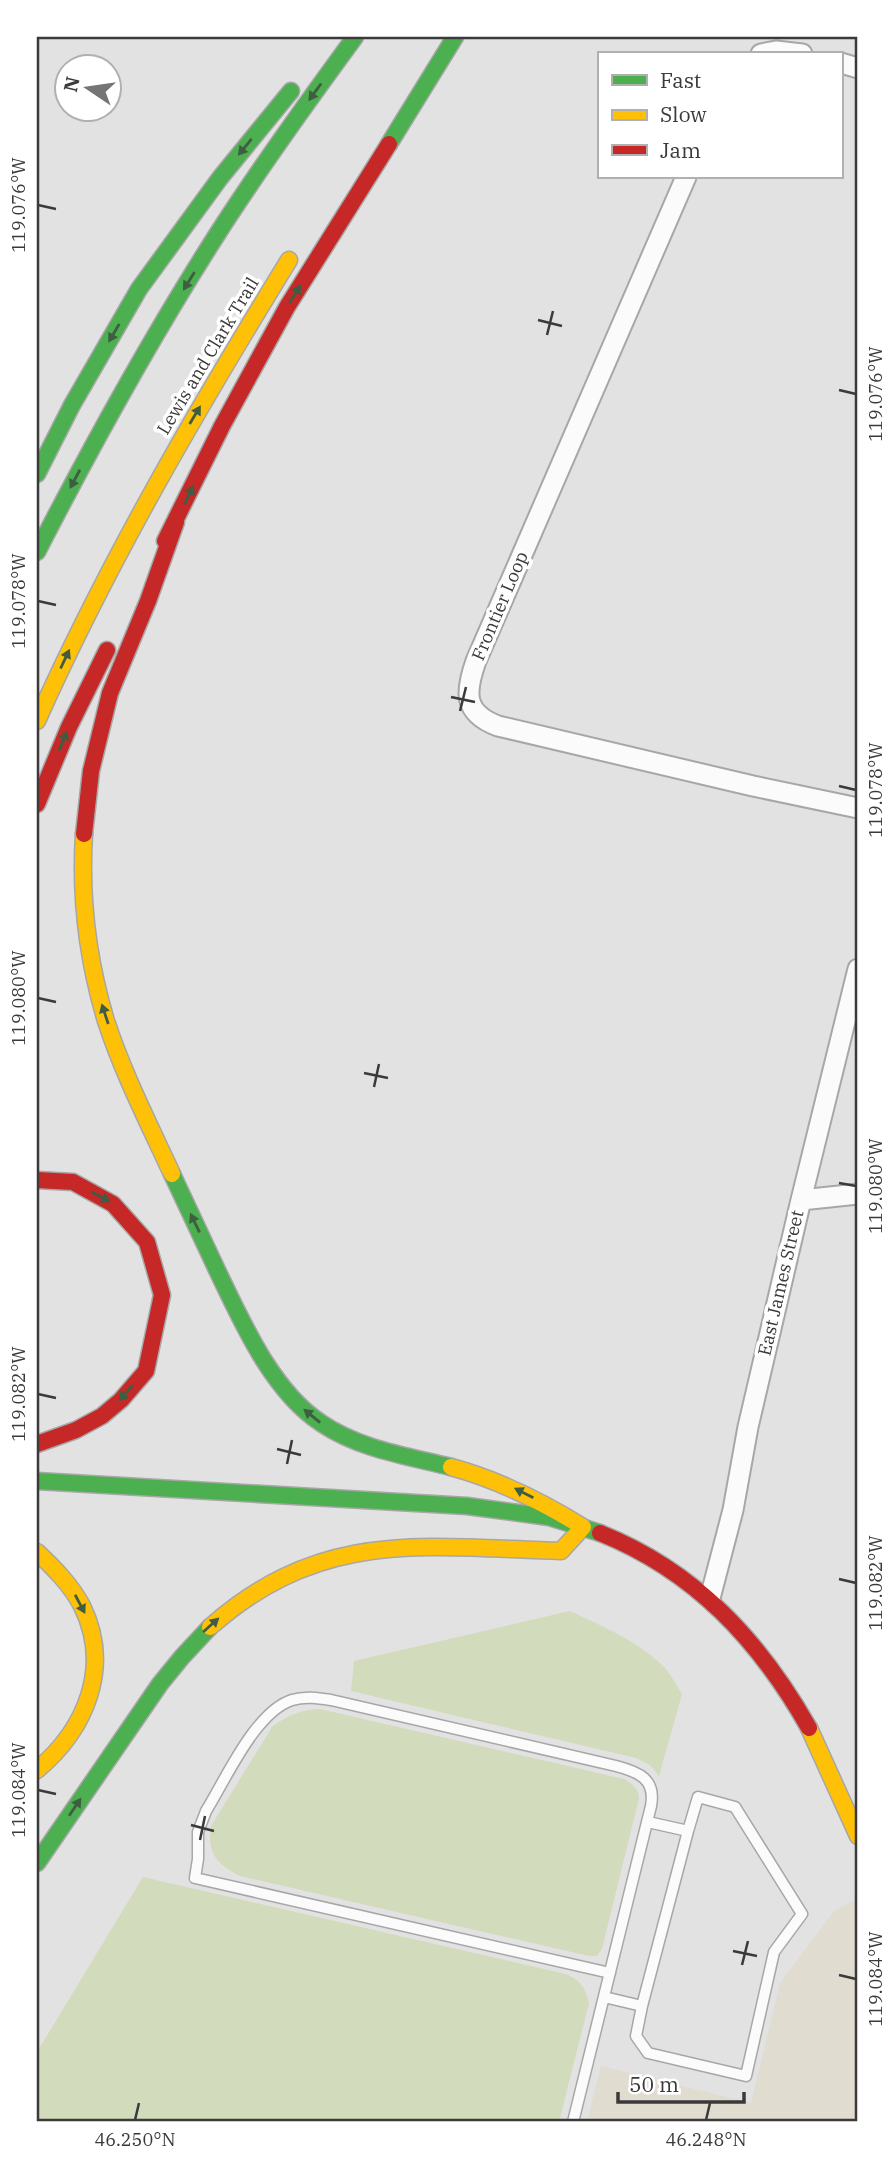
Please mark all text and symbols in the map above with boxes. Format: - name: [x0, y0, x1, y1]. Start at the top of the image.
- north arrow: [52, 52, 122, 122]
- legend: [598, 52, 842, 178]
- text: Fast: [660, 66, 701, 94]
- text: N: [58, 74, 85, 94]
- one-way arrow: [308, 83, 322, 101]
- text: Slow: [660, 100, 707, 128]
- text: Jam: [660, 136, 701, 164]
- one-way arrow: [238, 139, 253, 156]
- text: 119.076°W: [7, 157, 30, 253]
- one-way arrow: [182, 272, 195, 291]
- street label: Lewis and Clark Trail: [152, 273, 264, 439]
- one-way arrow: [289, 285, 302, 304]
- one-way arrow: [107, 323, 120, 342]
- text: 119.076°W: [864, 346, 887, 442]
- one-way arrow: [189, 405, 202, 424]
- one-way arrow: [69, 469, 81, 488]
- one-way arrow: [183, 485, 194, 505]
- street label: Frontier Loop: [466, 548, 533, 664]
- text: 119.078°W: [7, 553, 30, 649]
- one-way arrow: [60, 649, 71, 669]
- one-way arrow: [58, 731, 69, 752]
- text: 119.078°W: [864, 742, 887, 838]
- text: 119.080°W: [7, 950, 30, 1046]
- one-way arrow: [99, 1004, 110, 1025]
- text: 119.080°W: [864, 1138, 887, 1234]
- one-way arrow: [91, 1192, 111, 1203]
- street label: East James Street: [753, 1208, 808, 1358]
- one-way arrow: [190, 1213, 201, 1233]
- text: 119.082°W: [7, 1346, 30, 1442]
- one-way arrow: [119, 1385, 134, 1402]
- one-way arrow: [304, 1409, 321, 1424]
- one-way arrow: [514, 1487, 534, 1498]
- text: 119.082°W: [864, 1535, 887, 1631]
- one-way arrow: [74, 1595, 86, 1614]
- one-way arrow: [202, 1617, 220, 1633]
- text: 119.084°W: [7, 1742, 30, 1838]
- one-way arrow: [68, 1798, 82, 1816]
- text: 119.084°W: [864, 1931, 887, 2027]
- scale bar: [618, 2061, 744, 2105]
- text: 50 m: [629, 2070, 679, 2098]
- text: 46.250°N: [94, 2128, 176, 2151]
- text: 46.248°N: [665, 2128, 747, 2151]

